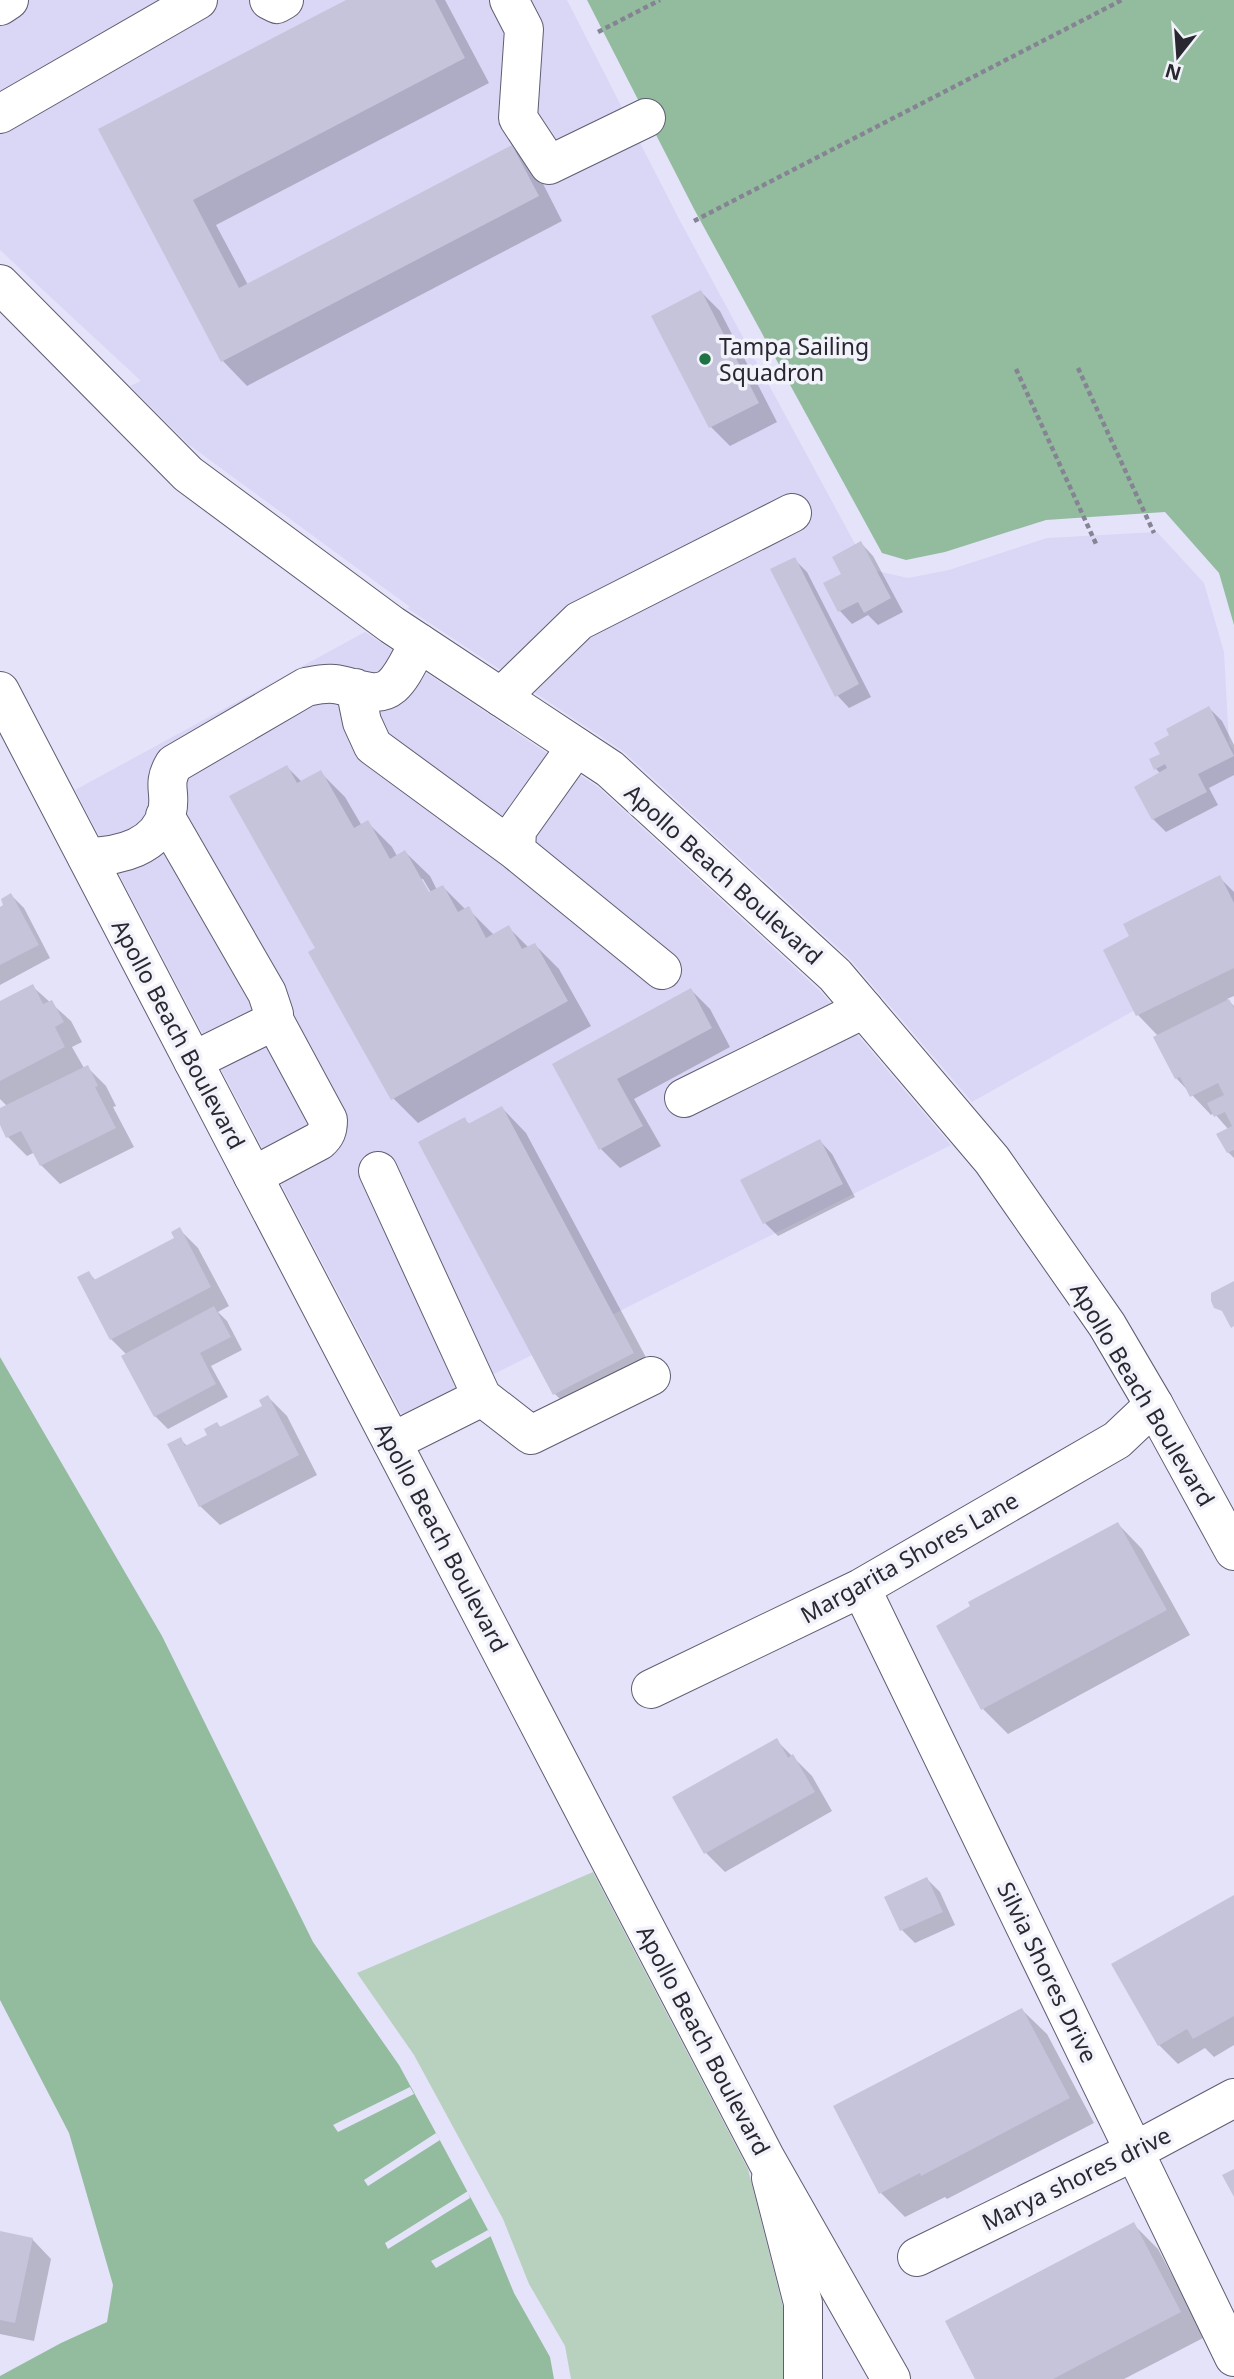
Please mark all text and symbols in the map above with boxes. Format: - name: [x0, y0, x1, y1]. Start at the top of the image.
- north arrow: [1143, 21, 1213, 91]
- text: N: [1162, 58, 1184, 87]
- place label: Tampa Sailing Squadron: [719, 330, 869, 388]
- marker: Tampa Sailing Squadron: [697, 351, 713, 367]
- street label: Apollo Beach Boulevard: [618, 776, 830, 972]
- street label: Apollo Beach Boulevard: [105, 914, 253, 1154]
- street label: Apollo Beach Boulevard: [1063, 1276, 1223, 1512]
- street label: Apollo Beach Boulevard: [368, 1417, 516, 1657]
- street label: Margarita Shores Lane: [794, 1484, 1024, 1630]
- street label: Silvia Shores Drive: [990, 1876, 1106, 2068]
- street label: Apollo Beach Boulevard: [630, 1920, 778, 2160]
- street label: Marya shores drive: [976, 2118, 1176, 2238]

